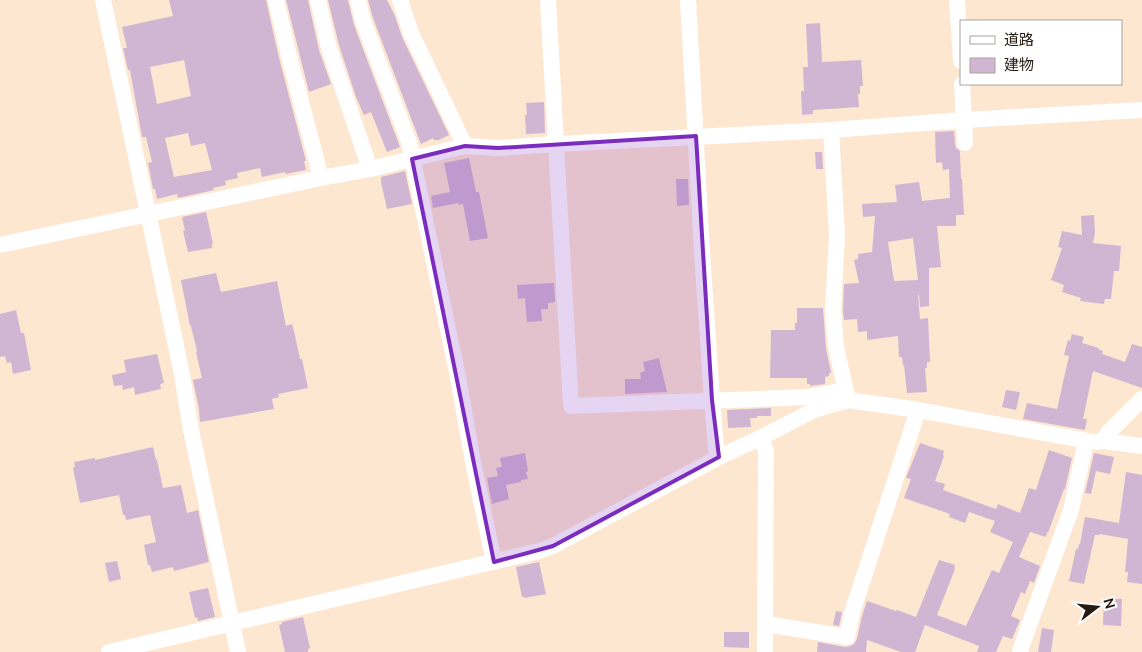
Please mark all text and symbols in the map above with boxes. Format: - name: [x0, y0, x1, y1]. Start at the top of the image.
- legend: [960, 20, 1122, 85]
- text: 道路: [1004, 31, 1034, 48]
- text: 建物: [1004, 56, 1034, 73]
- north arrow: [1072, 582, 1122, 632]
- text: N: [1100, 596, 1119, 611]

